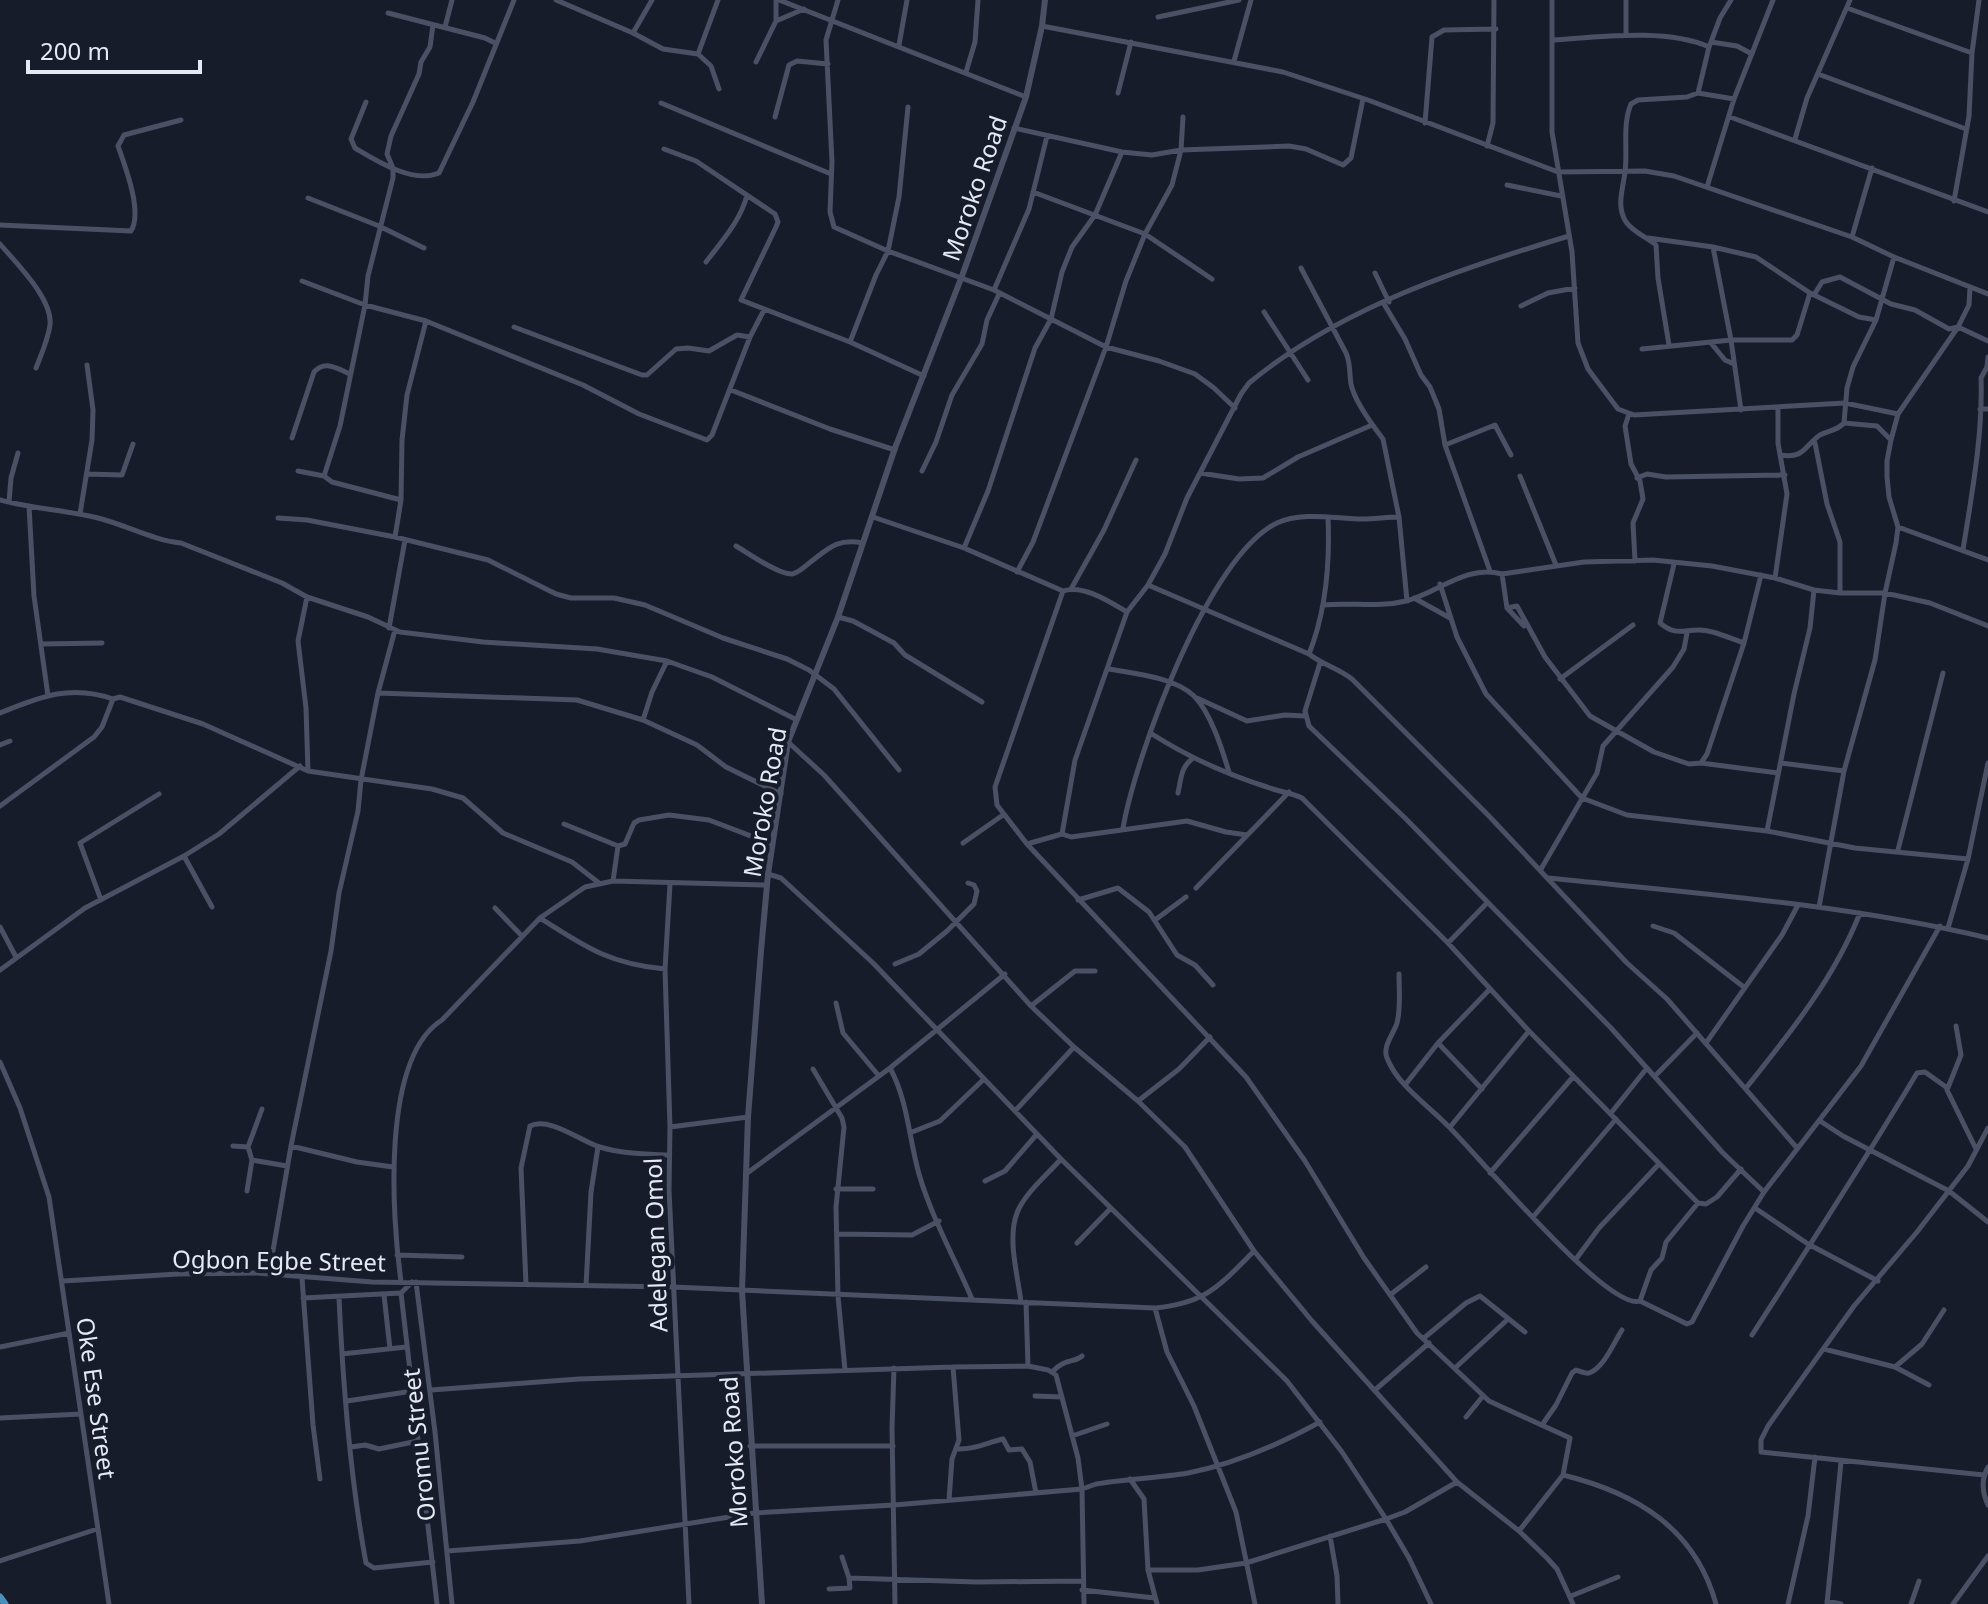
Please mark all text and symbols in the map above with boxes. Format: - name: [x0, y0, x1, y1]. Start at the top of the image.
- scale bar: [28, 24, 200, 74]
- text: 200 m: [40, 34, 110, 67]
- street label: Moroko Road: [934, 111, 1014, 265]
- street label: Moroko Road: [735, 725, 793, 879]
- street label: Adelegan Omol: [635, 1157, 675, 1333]
- street label: Ogbon Egbe Street: [172, 1242, 386, 1278]
- street label: Oke Ese Street: [69, 1315, 125, 1481]
- street label: Oromu Street: [394, 1367, 442, 1523]
- street label: Moroko Road: [711, 1375, 755, 1529]

